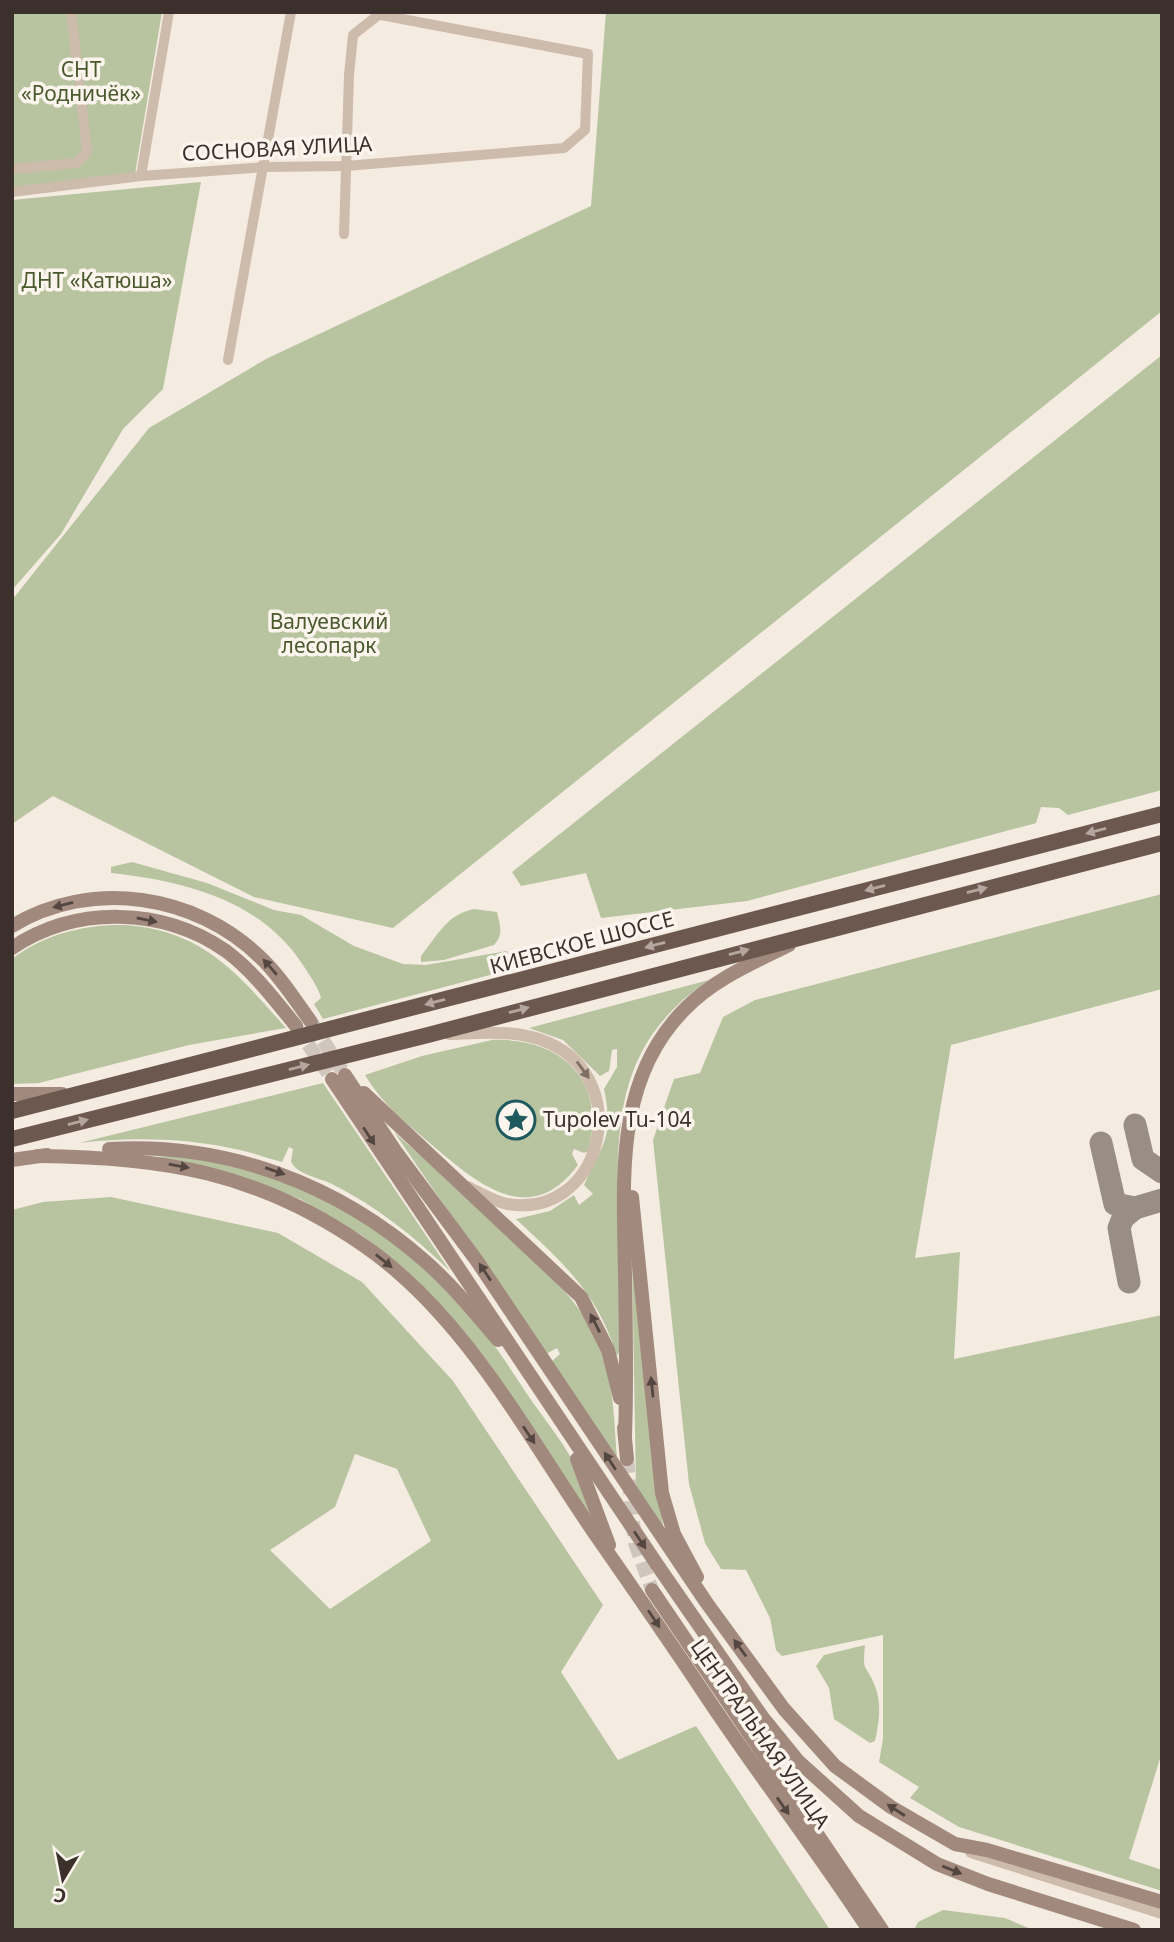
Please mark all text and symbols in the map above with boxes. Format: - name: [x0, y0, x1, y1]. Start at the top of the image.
- park label: СНТ «Родничёк»: [21, 55, 141, 107]
- street label: СОСНОВАЯ УЛИЦА: [181, 129, 373, 167]
- park label: ДНТ «Катюша»: [22, 266, 172, 294]
- park label: Валуевский лесопарк: [270, 607, 388, 659]
- one-way arrow: [1085, 826, 1107, 837]
- one-way arrow: [864, 883, 886, 894]
- one-way arrow: [966, 884, 988, 895]
- one-way arrow: [52, 900, 74, 911]
- street label: КИЕВСКОЕ ШОССЕ: [487, 904, 677, 980]
- one-way arrow: [136, 914, 158, 925]
- one-way arrow: [644, 940, 666, 951]
- one-way arrow: [728, 946, 750, 957]
- one-way arrow: [263, 959, 278, 976]
- one-way arrow: [424, 997, 446, 1008]
- one-way arrow: [509, 1004, 531, 1015]
- one-way arrow: [576, 1060, 590, 1079]
- one-way arrow: [288, 1061, 310, 1072]
- place icon: Tupolev Tu-104: [495, 1099, 537, 1141]
- place label: Tupolev Tu-104: [543, 1105, 692, 1133]
- one-way arrow: [68, 1117, 90, 1128]
- one-way arrow: [362, 1127, 375, 1146]
- one-way arrow: [168, 1161, 190, 1172]
- one-way arrow: [264, 1166, 285, 1177]
- one-way arrow: [375, 1253, 392, 1268]
- one-way arrow: [478, 1262, 491, 1281]
- one-way arrow: [590, 1313, 601, 1333]
- one-way arrow: [646, 1376, 657, 1398]
- one-way arrow: [522, 1426, 536, 1444]
- one-way arrow: [604, 1452, 617, 1471]
- one-way arrow: [633, 1531, 646, 1550]
- one-way arrow: [647, 1610, 661, 1628]
- street label: ЦЕНТРАЛЬНАЯ УЛИЦА: [685, 1633, 837, 1834]
- one-way arrow: [734, 1639, 748, 1657]
- one-way arrow: [776, 1797, 790, 1815]
- one-way arrow: [886, 1804, 906, 1817]
- north arrow: [28, 1844, 98, 1914]
- one-way arrow: [941, 1865, 962, 1876]
- text: С: [52, 1882, 68, 1910]

